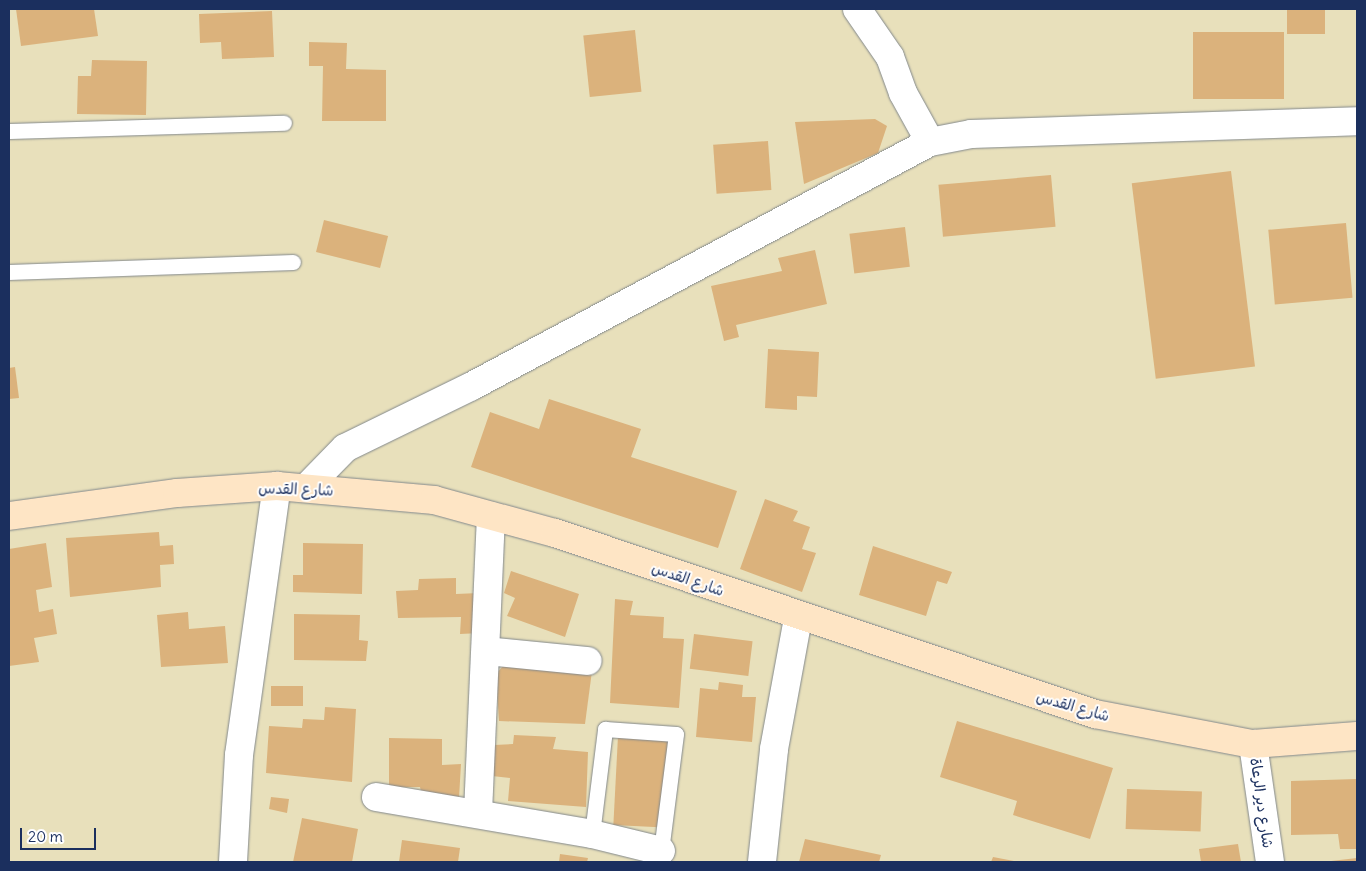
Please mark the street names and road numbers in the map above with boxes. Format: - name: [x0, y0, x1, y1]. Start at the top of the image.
- street label: شارع القدس: [258, 479, 334, 499]
- street label: شارع القدس: [650, 558, 726, 600]
- street label: شارع القدس: [1034, 687, 1112, 725]
- street label: شارع دير الرعاة: [1247, 757, 1277, 849]

